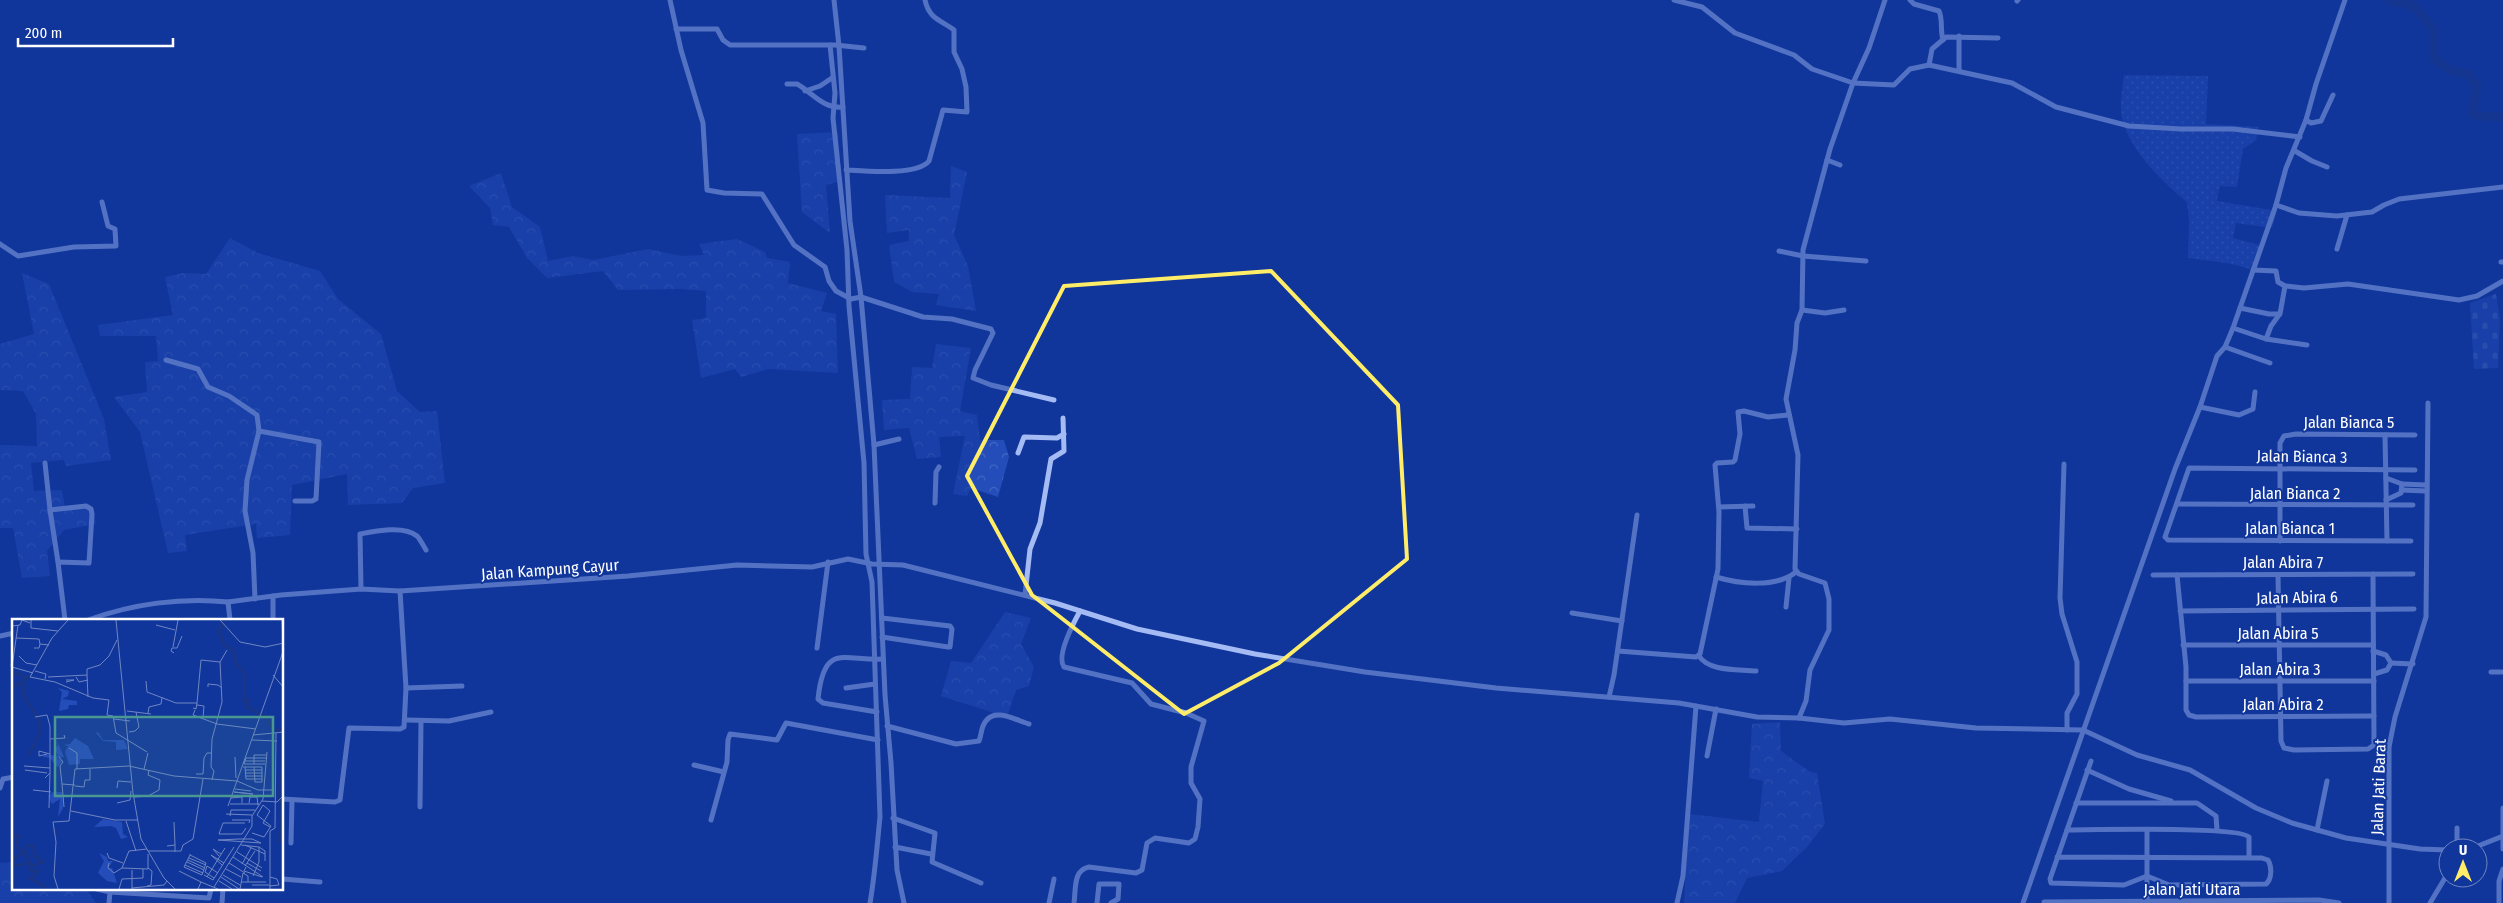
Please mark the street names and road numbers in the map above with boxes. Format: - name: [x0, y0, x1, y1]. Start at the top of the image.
- street label: Jalan Bianca 5: [2304, 413, 2394, 432]
- street label: Jalan Bianca 3: [2256, 446, 2348, 467]
- street label: Jalan Bianca 2: [2250, 484, 2340, 503]
- street label: Jalan Bianca 1: [2245, 519, 2335, 538]
- street label: Jalan Abira 7: [2243, 553, 2324, 572]
- street label: Jalan Kampung Cayur: [481, 555, 620, 584]
- street label: Jalan Abira 6: [2256, 587, 2338, 608]
- street label: Jalan Abira 5: [2237, 624, 2319, 643]
- street label: Jalan Abira 3: [2239, 660, 2321, 679]
- street label: Jalan Abira 2: [2243, 695, 2323, 714]
- street label: Jalan Jati Barat: [2367, 738, 2390, 835]
- street label: Jalan Jati Utara: [2144, 880, 2241, 899]

